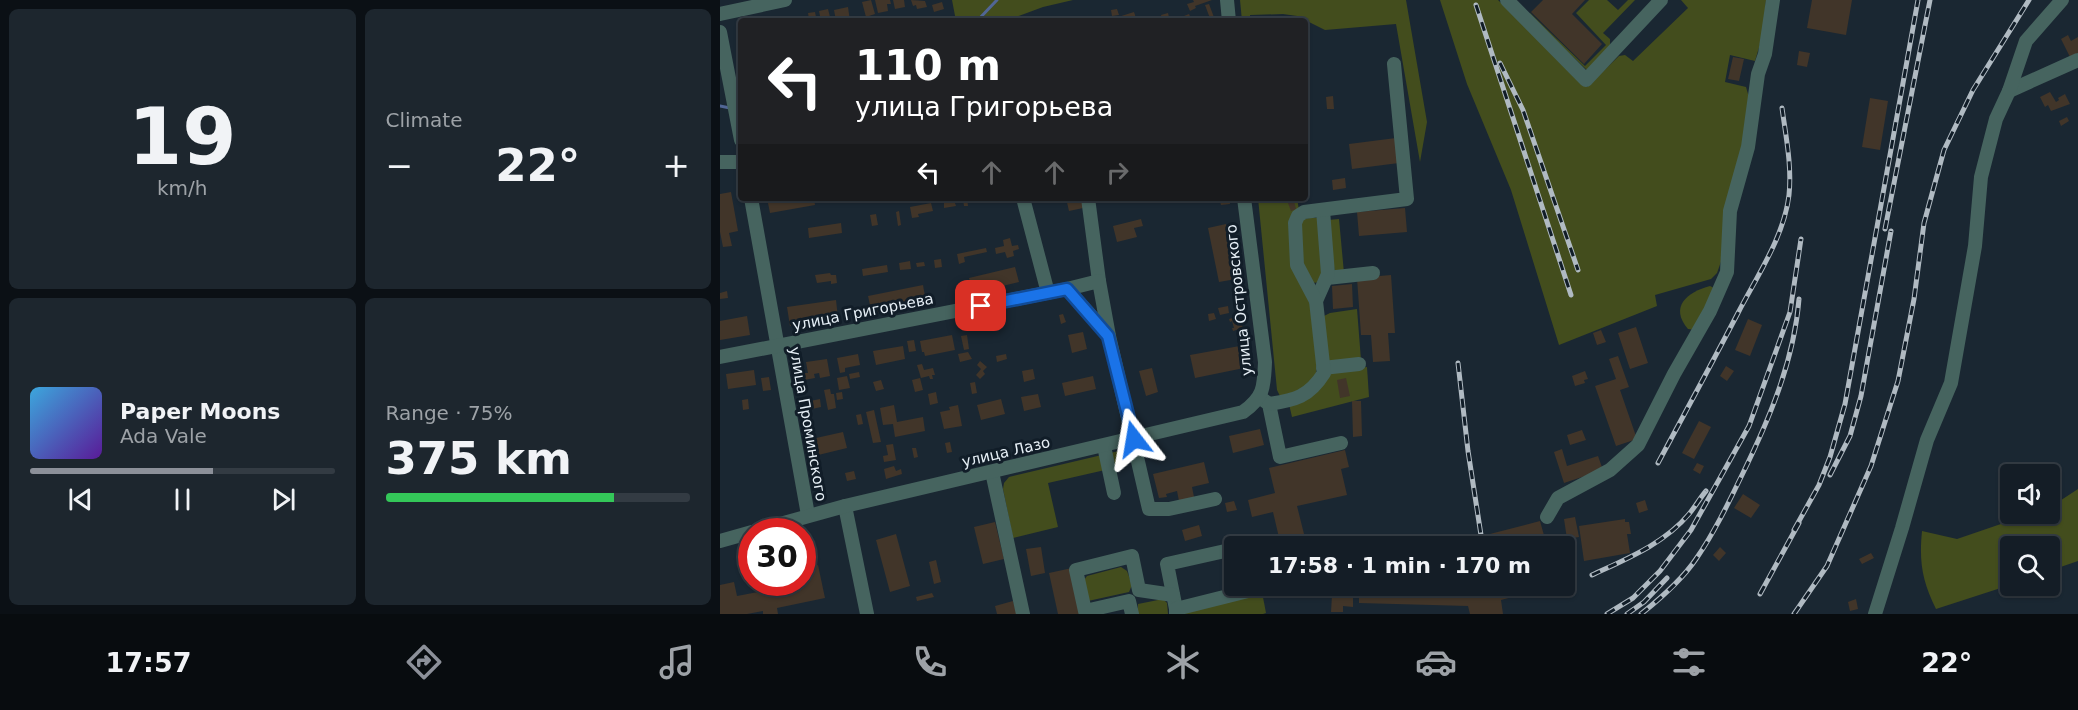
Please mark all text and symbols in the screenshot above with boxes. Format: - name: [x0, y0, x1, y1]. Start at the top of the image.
- text: 110 m: [855, 41, 1001, 90]
- icon: left: [756, 42, 834, 120]
- text: улица Григорьева: [855, 91, 1113, 122]
- text: 19: [128, 92, 237, 182]
- text: Climate: [386, 108, 462, 132]
- text: 22°: [495, 139, 580, 192]
- text: −: [386, 146, 413, 185]
- text: +: [662, 146, 690, 185]
- icon: left: [912, 156, 945, 189]
- icon: ahead: [975, 156, 1008, 189]
- icon: ahead: [1038, 156, 1071, 189]
- icon: right: [1101, 156, 1134, 189]
- text: km/h: [157, 176, 207, 200]
- street label: улица Островского: [1222, 223, 1256, 377]
- pin: [955, 280, 1006, 331]
- street label: улица Григорьева: [791, 289, 935, 335]
- icon: arrive: [964, 289, 997, 322]
- street label: улица Проминского: [786, 345, 830, 503]
- text: Paper Moons: [120, 399, 280, 424]
- text: Range · 75%: [386, 401, 512, 425]
- position arrow: [1102, 407, 1166, 471]
- text: Ada Vale: [120, 424, 207, 448]
- text: 375 km: [386, 432, 572, 485]
- street label: улица Лазо: [960, 433, 1052, 471]
- map controls: [2000, 464, 2060, 596]
- button: sound: [2000, 464, 2060, 524]
- icon: previous: [64, 483, 97, 516]
- icon: pause: [166, 483, 199, 516]
- icon: next: [267, 483, 300, 516]
- speed limit sign: 30: [738, 518, 816, 596]
- button: search: [2000, 536, 2060, 596]
- text: 17:58 · 1 min · 170 m: [1268, 553, 1531, 578]
- icon: directions: [403, 641, 445, 683]
- icon: music: [656, 641, 698, 683]
- icon: phone: [909, 641, 951, 683]
- icon: climate: [1162, 641, 1204, 683]
- icon: car: [1415, 641, 1457, 683]
- icon: filters: [1668, 641, 1710, 683]
- text: 17:57: [106, 647, 192, 678]
- text: 22°: [1921, 647, 1972, 678]

